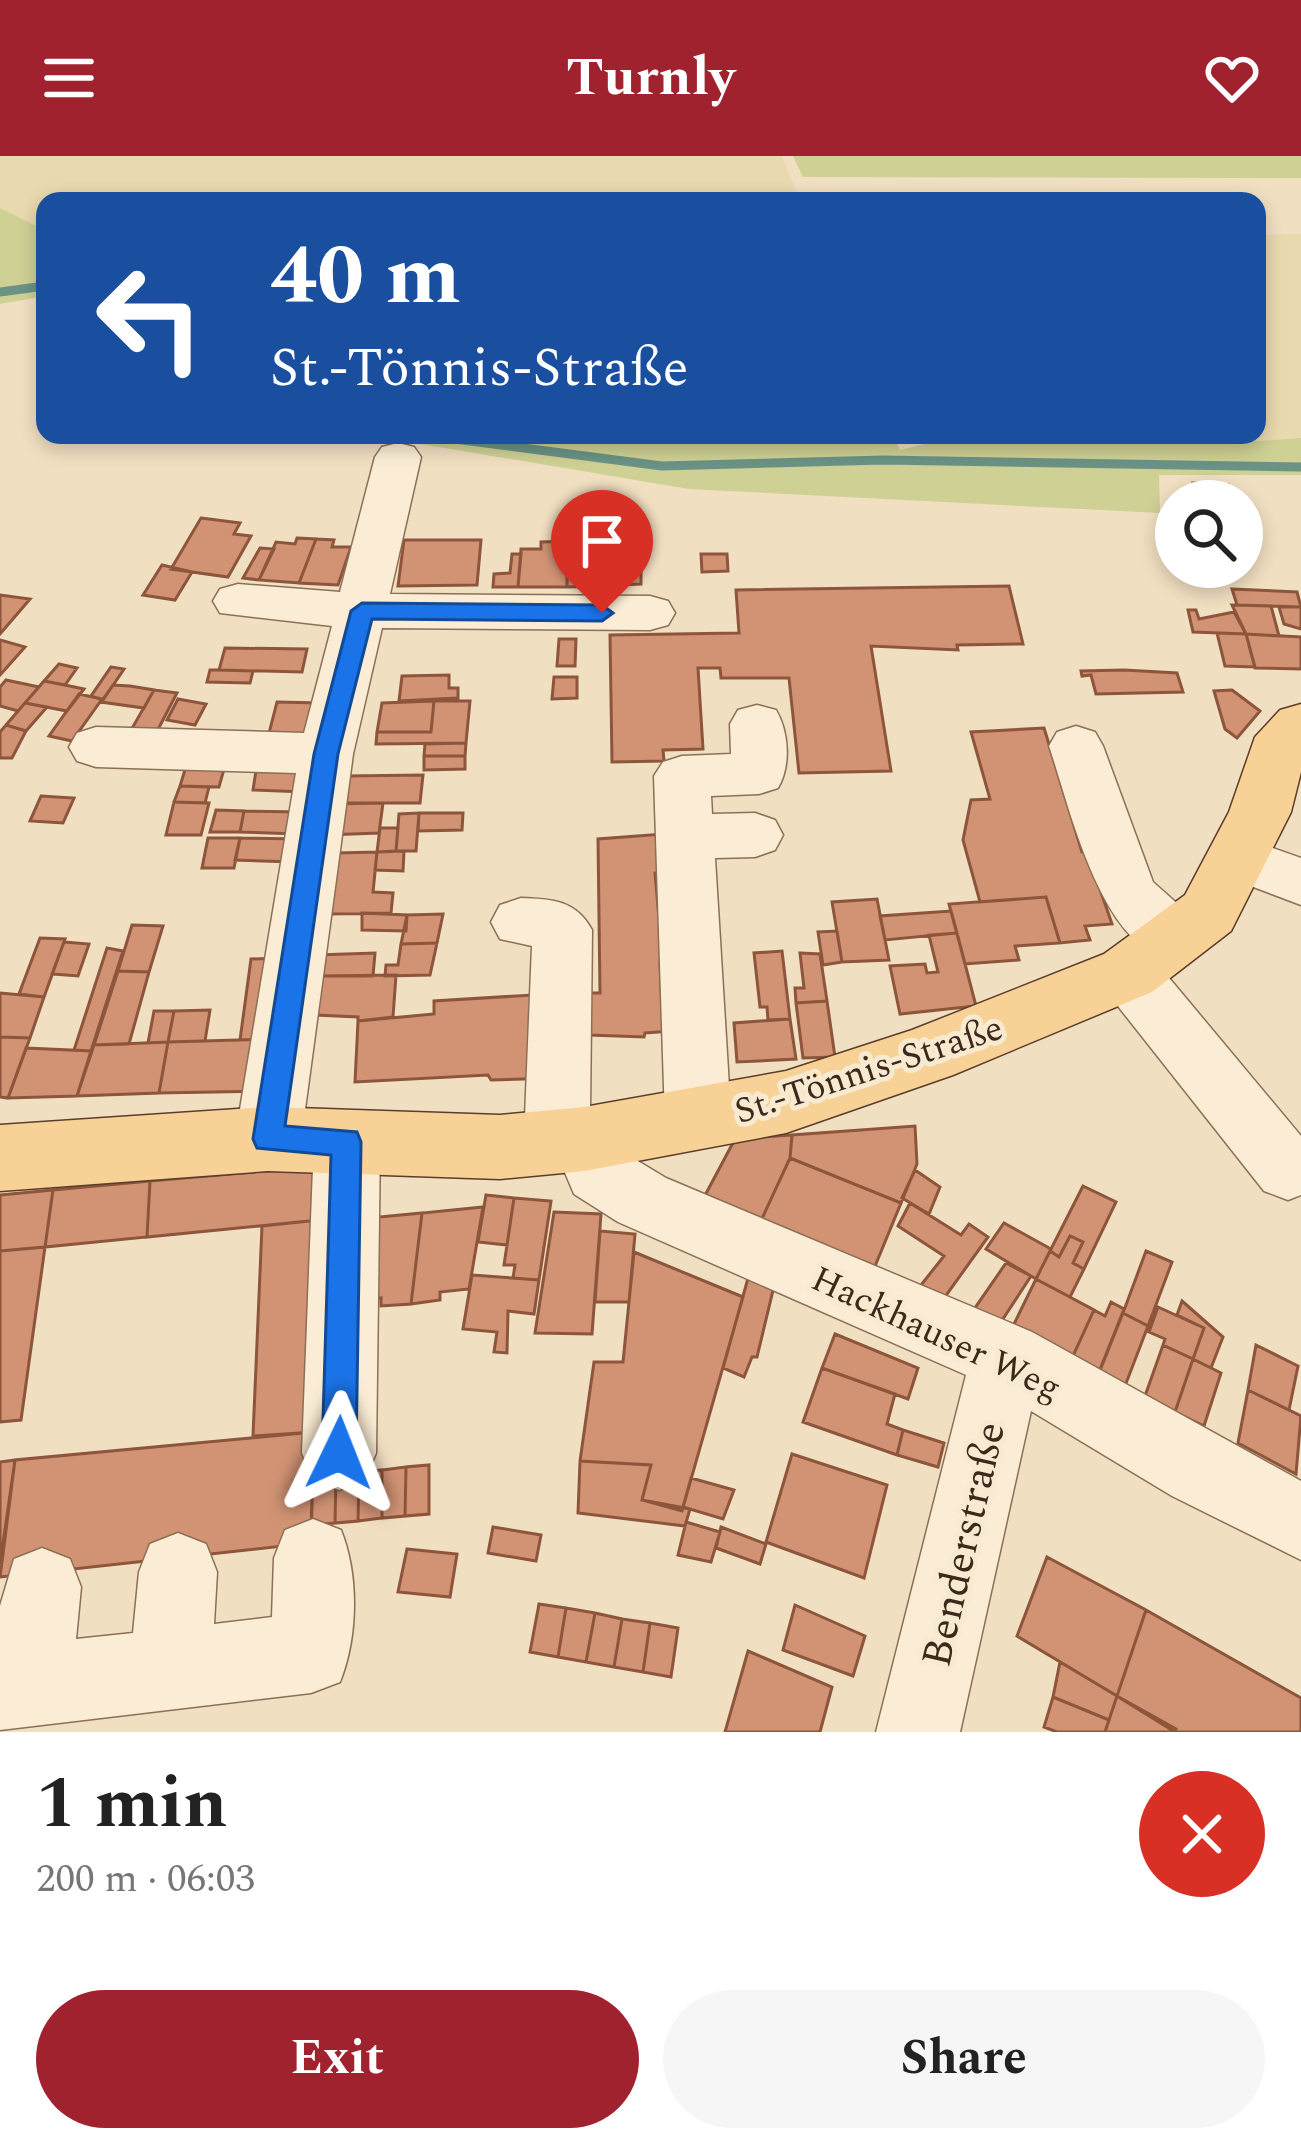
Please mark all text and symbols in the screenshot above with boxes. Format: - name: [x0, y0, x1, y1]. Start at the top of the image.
- text: Turnly: [566, 37, 735, 119]
- icon: menu: [36, 45, 102, 111]
- icon: heart: [1199, 45, 1265, 111]
- text: 40 m: [270, 213, 461, 341]
- icon: left: [72, 240, 228, 396]
- text: St.-Tönnis-Straße: [270, 328, 689, 410]
- map controls: [1155, 480, 1263, 588]
- button: search: [1155, 480, 1263, 588]
- pin: [551, 490, 653, 613]
- icon: arrive: [569, 508, 635, 574]
- street label: St.-Tönnis-Straße: [728, 1001, 1010, 1140]
- street label: Hackhauser Weg: [802, 1252, 1070, 1416]
- position arrow: [276, 1390, 402, 1516]
- street label: Benderstraße: [906, 1416, 1023, 1673]
- text: 1 min: [36, 1750, 228, 1859]
- button: close: [1139, 1771, 1265, 1897]
- text: 200 m · 06:03: [36, 1850, 255, 1909]
- button: Exit: [36, 1990, 639, 2128]
- button: Share: [663, 1990, 1265, 2128]

